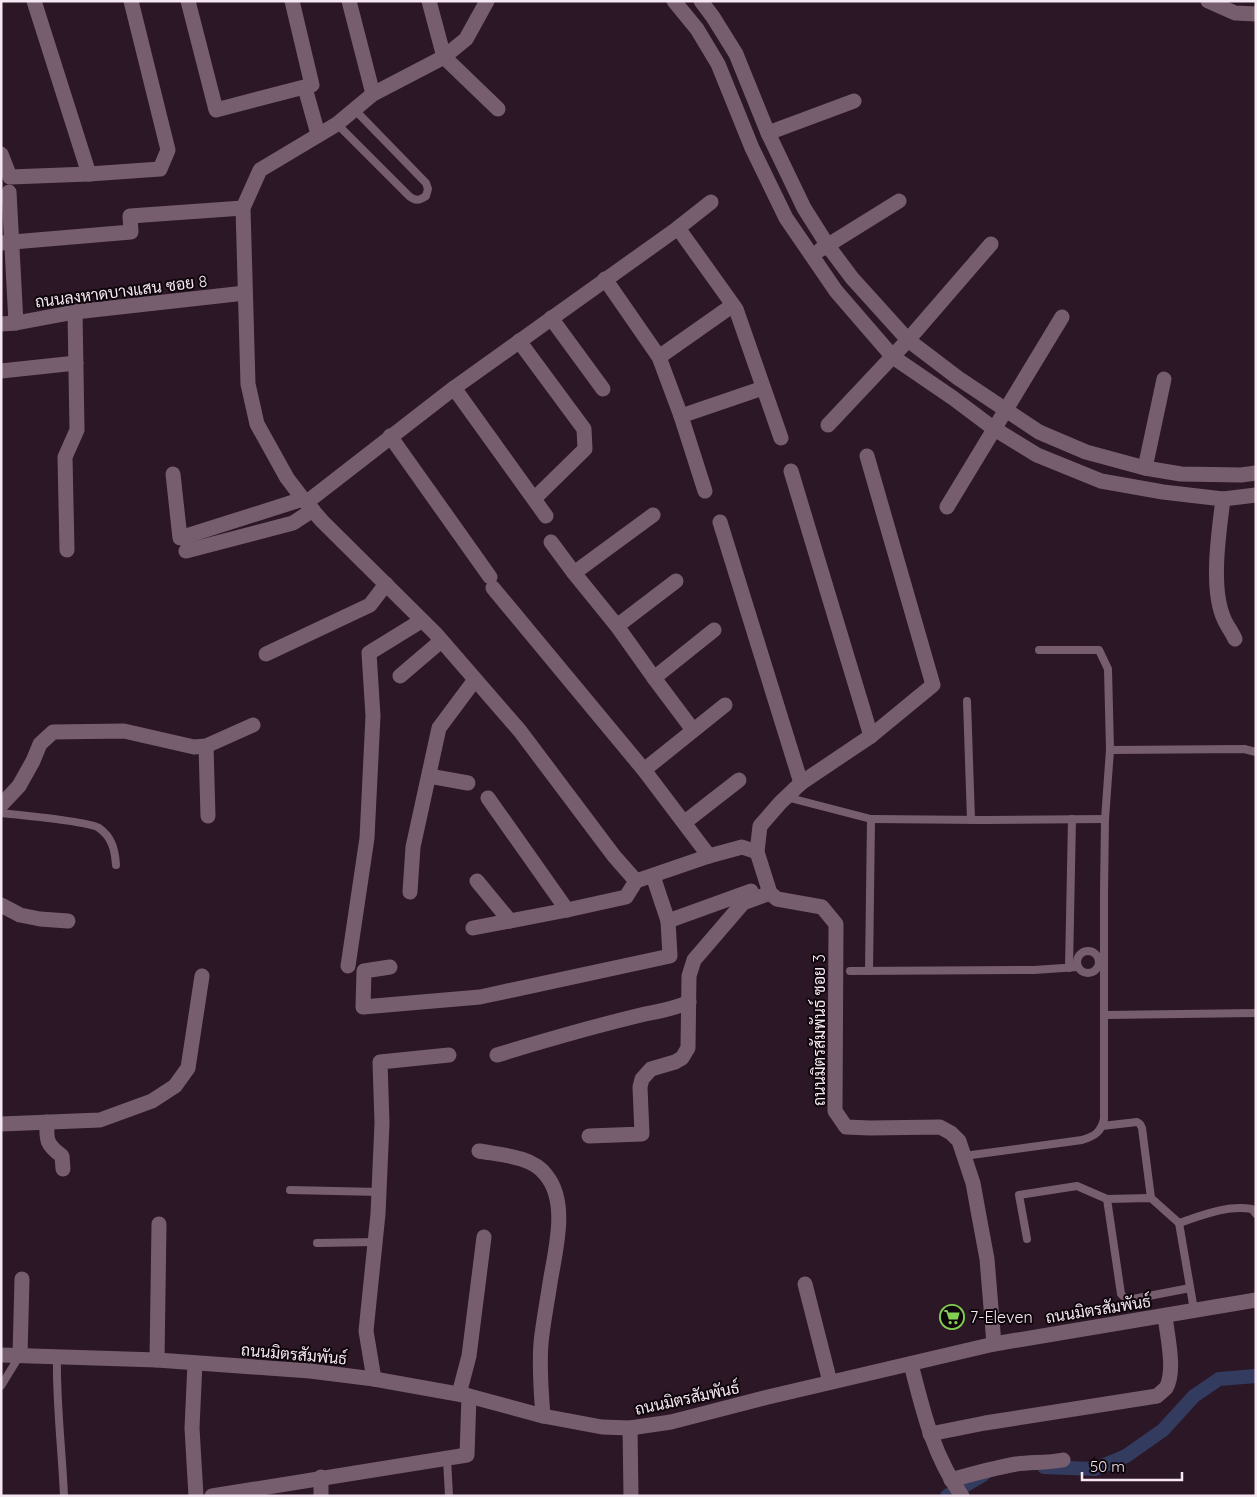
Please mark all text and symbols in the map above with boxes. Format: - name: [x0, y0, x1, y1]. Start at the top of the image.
- street label: ถนนลงหาดบางแสน ซอย 8: [34, 271, 208, 311]
- street label: ถนนมิตรสัมพันธ์ ซอย 3: [807, 954, 829, 1106]
- street label: ถนนมิตรสัมพันธ์: [1044, 1289, 1152, 1327]
- supermarket icon: 7-Eleven: [939, 1304, 965, 1330]
- place label: 7-Eleven: [970, 1307, 1033, 1327]
- street label: ถนนมิตรสัมพันธ์: [240, 1337, 348, 1369]
- street label: ถนนมิตรสัมพันธ์: [632, 1375, 741, 1419]
- scale bar: [1082, 1450, 1182, 1482]
- text: 50 m: [1090, 1457, 1125, 1476]

